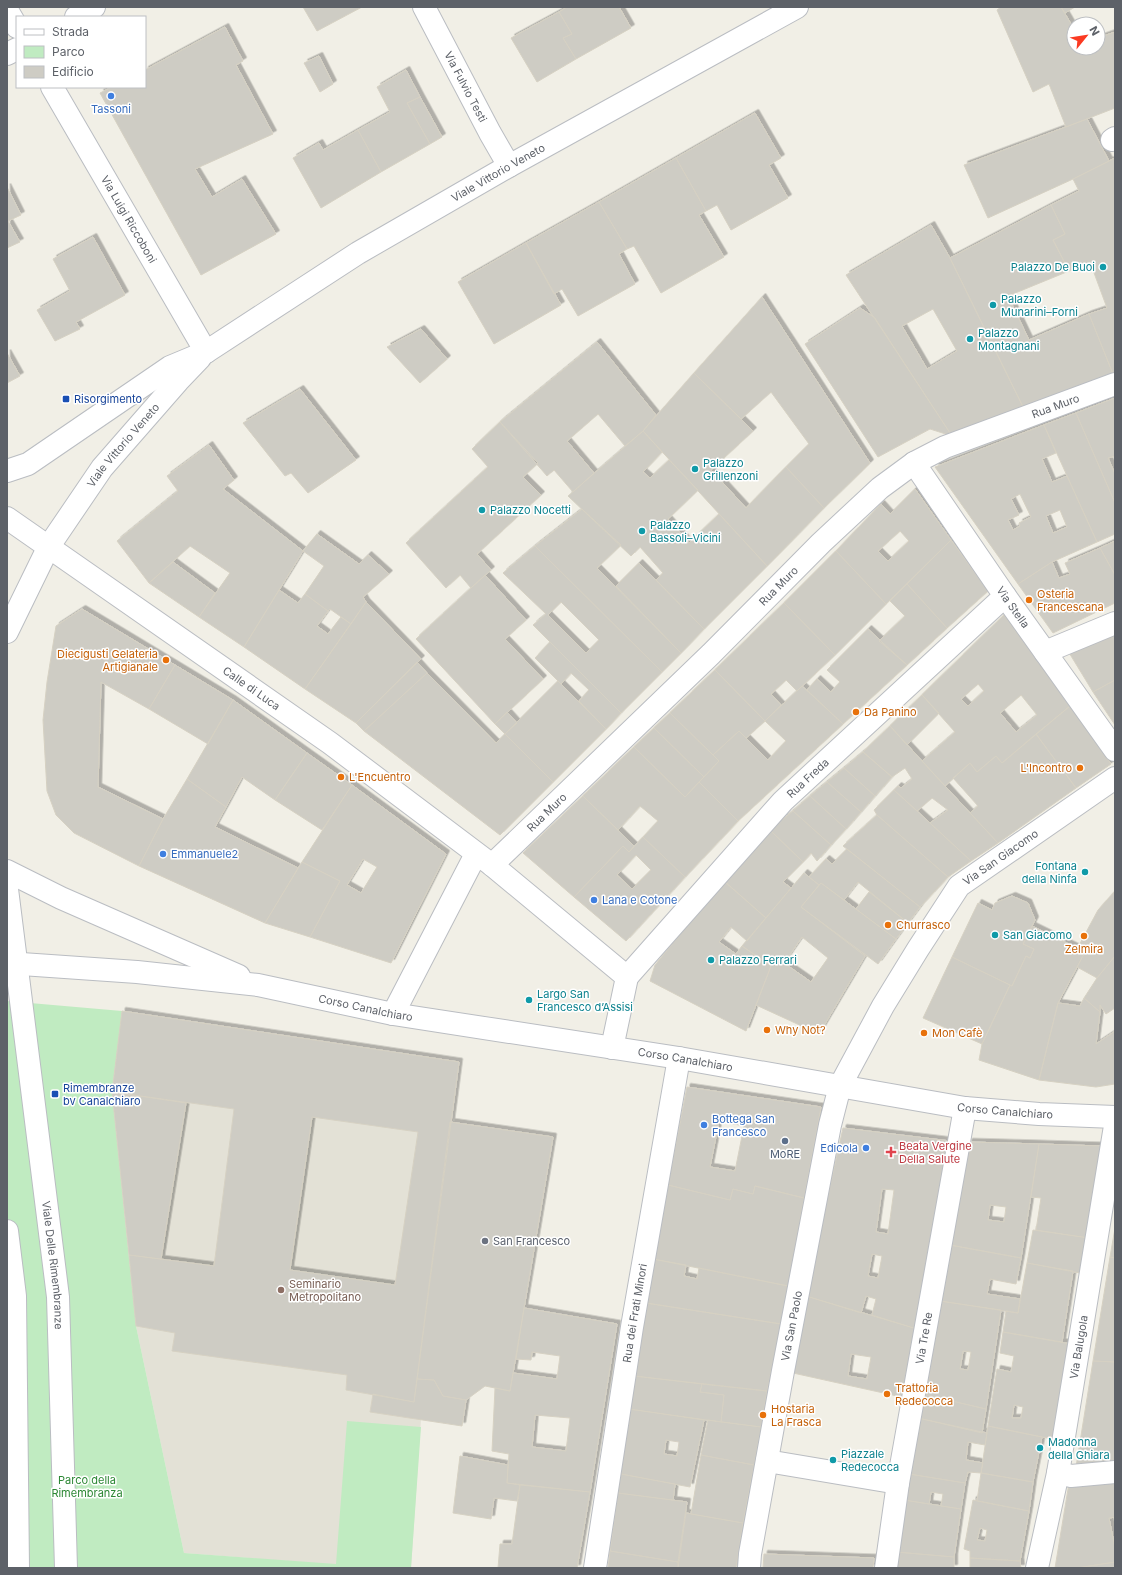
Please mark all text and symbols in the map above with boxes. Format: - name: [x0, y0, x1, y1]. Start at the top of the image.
- legend: [16, 16, 146, 88]
- north arrow: [1066, 16, 1106, 56]
- text: Strada: [52, 24, 89, 39]
- text: N: [1087, 24, 1103, 38]
- text: Parco: [52, 44, 85, 59]
- street label: Via Fulvio Testi: [441, 49, 490, 125]
- text: Edificio: [52, 64, 94, 79]
- marker: Tassoni: [106, 91, 116, 101]
- place label: Tassoni: [91, 102, 131, 116]
- street label: Viale Vittorio Veneto: [449, 140, 548, 205]
- street label: Via Luigi Riccoboni: [98, 173, 160, 266]
- place label: Palazzo De Buoi: [1011, 260, 1095, 274]
- marker: Palazzo De Buoi: [1098, 262, 1108, 272]
- place label: Palazzo Munarini–Forni: [1001, 292, 1078, 319]
- marker: Palazzo Munarini–Forni: [988, 300, 998, 310]
- place label: Palazzo Montagnani: [978, 326, 1039, 353]
- marker: Palazzo Montagnani: [965, 334, 975, 344]
- street label: Rua Muro: [1030, 391, 1082, 421]
- place label: Risorgimento: [74, 392, 143, 406]
- marker: Risorgimento: [61, 394, 71, 404]
- street label: Viale Vittorio Veneto: [84, 400, 163, 490]
- place label: Palazzo Grillenzoni: [703, 456, 758, 483]
- marker: Palazzo Grillenzoni: [690, 464, 700, 474]
- place label: Palazzo Nocetti: [490, 503, 571, 517]
- marker: Palazzo Nocetti: [477, 505, 487, 515]
- place label: Palazzo Bassoli–Vicini: [650, 518, 721, 545]
- marker: Palazzo Bassoli–Vicini: [637, 526, 647, 536]
- street label: Rua Muro: [756, 563, 801, 609]
- street label: Via Stella: [993, 584, 1033, 631]
- place label: Osteria Francescana: [1037, 587, 1104, 614]
- marker: Osteria Francescana: [1024, 595, 1034, 605]
- place label: Diecigusti Gelateria Artigianale: [57, 647, 158, 674]
- marker: Diecigusti Gelateria Artigianale: [161, 655, 171, 665]
- street label: Calle di Luca: [220, 663, 283, 713]
- place label: Da Panino: [864, 705, 917, 719]
- marker: Da Panino: [851, 707, 861, 717]
- street label: Rua Freda: [784, 755, 832, 801]
- place label: L'Incontro: [1020, 761, 1072, 775]
- marker: L'Incontro: [1075, 763, 1085, 773]
- place label: L'Encuentro: [349, 770, 411, 784]
- marker: L'Encuentro: [336, 772, 346, 782]
- street label: Rua Muro: [524, 790, 570, 835]
- street label: Via San Giacomo: [960, 826, 1041, 888]
- place label: Emmanuele2: [171, 847, 238, 861]
- marker: Emmanuele2: [158, 849, 168, 859]
- place label: Fontana della Ninfa: [1022, 859, 1077, 886]
- marker: Fontana della Ninfa: [1080, 867, 1090, 877]
- place label: Lana e Cotone: [602, 893, 677, 907]
- marker: Lana e Cotone: [589, 895, 599, 905]
- place label: Churrasco: [896, 918, 951, 932]
- marker: Churrasco: [883, 920, 893, 930]
- place label: San Giacomo: [1003, 928, 1072, 942]
- marker: San Giacomo: [990, 930, 1000, 940]
- marker: Zelmira: [1079, 931, 1089, 941]
- place label: Zelmira: [1065, 942, 1103, 956]
- place label: Palazzo Ferrari: [719, 953, 797, 967]
- marker: Palazzo Ferrari: [706, 955, 716, 965]
- place label: Largo San Francesco d’Assisi: [537, 987, 633, 1014]
- street label: Corso Canalchiaro: [317, 991, 414, 1024]
- marker: Largo San Francesco d’Assisi: [524, 995, 534, 1005]
- place label: Why Not?: [775, 1023, 826, 1037]
- marker: Why Not?: [762, 1025, 772, 1035]
- place label: Mon Cafè: [932, 1026, 983, 1040]
- marker: Mon Cafè: [919, 1028, 929, 1038]
- street label: Corso Canalchiaro: [637, 1045, 734, 1074]
- place label: Rimembranze bv Canalchiaro: [63, 1081, 141, 1108]
- marker: Rimembranze bv Canalchiaro: [50, 1089, 60, 1099]
- street label: Corso Canalchiaro: [956, 1100, 1054, 1122]
- place label: Bottega San Francesco: [712, 1112, 775, 1139]
- marker: Bottega San Francesco: [699, 1120, 709, 1130]
- marker: MoRE: [780, 1136, 790, 1146]
- place label: Beata Vergine Della Salute: [899, 1139, 972, 1166]
- place label: Edicola: [820, 1141, 858, 1155]
- marker: Edicola: [861, 1143, 871, 1153]
- place label: MoRE: [770, 1147, 800, 1161]
- marker: Beata Vergine Della Salute: [886, 1147, 896, 1157]
- street label: Viale Delle Rimembranze: [39, 1200, 66, 1330]
- place label: San Francesco: [493, 1234, 571, 1248]
- marker: San Francesco: [480, 1236, 490, 1246]
- street label: Rua dei Frati Minori: [620, 1262, 650, 1364]
- place label: Seminario Metropolitano: [289, 1277, 361, 1304]
- marker: Seminario Metropolitano: [276, 1285, 286, 1295]
- street label: Via San Paolo: [778, 1289, 805, 1362]
- street label: Via Tre Re: [912, 1311, 935, 1365]
- street label: Via Balugola: [1067, 1314, 1091, 1380]
- place label: Trattoria Redecocca: [895, 1381, 953, 1408]
- marker: Trattoria Redecocca: [882, 1389, 892, 1399]
- place label: Hostaria La Frasca: [771, 1402, 821, 1429]
- marker: Hostaria La Frasca: [758, 1410, 768, 1420]
- place label: Madonna della Ghiara: [1048, 1435, 1110, 1462]
- marker: Madonna della Ghiara: [1035, 1443, 1045, 1453]
- place label: Piazzale Redecocca: [841, 1447, 899, 1474]
- marker: Piazzale Redecocca: [828, 1455, 838, 1465]
- park label: Parco della Rimembranza: [51, 1473, 123, 1500]

